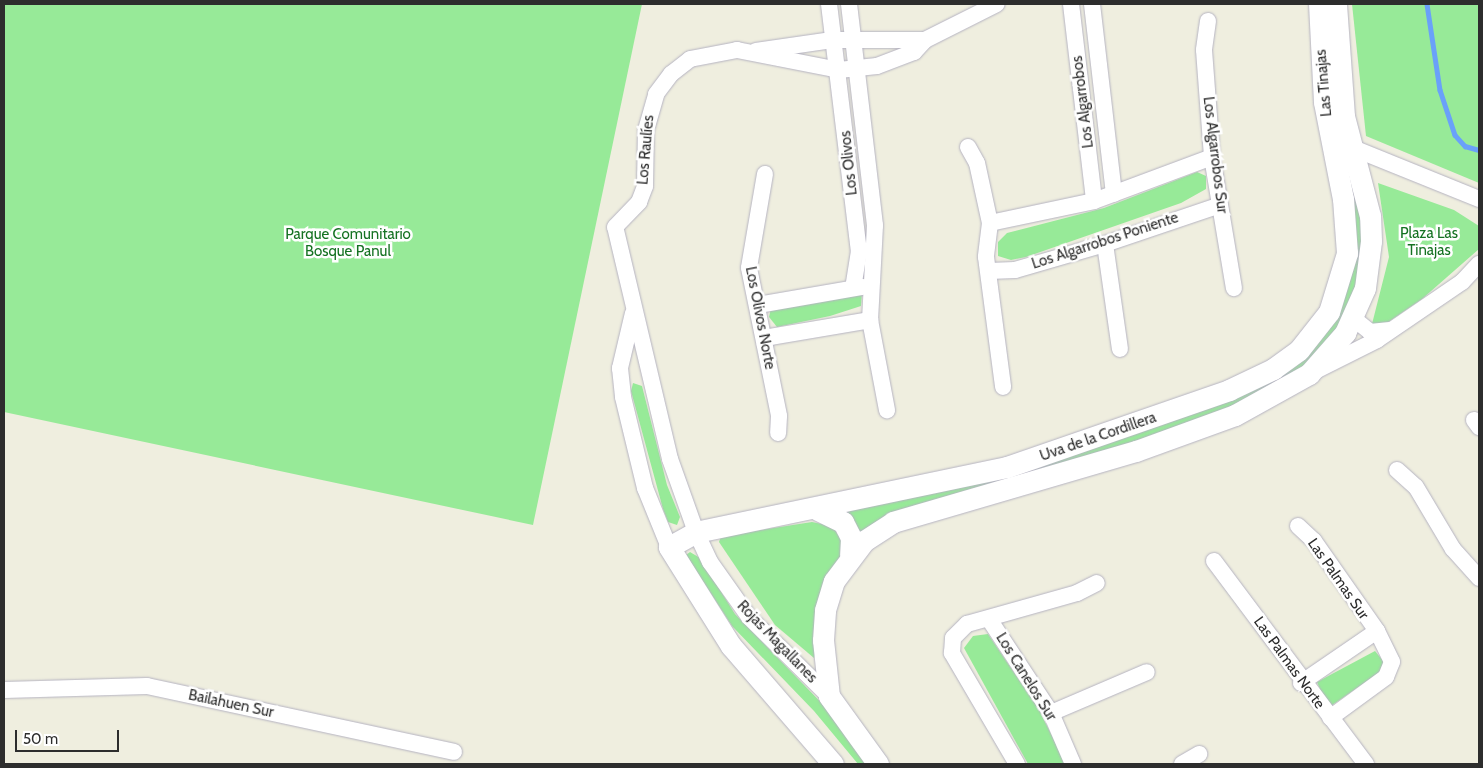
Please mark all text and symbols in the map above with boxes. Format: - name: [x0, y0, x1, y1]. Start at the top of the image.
- street label: Las Tinajas: [1312, 49, 1336, 117]
- street label: Los Algarrobos: [1068, 55, 1098, 149]
- street label: Los Algarrobos Sur: [1199, 96, 1231, 214]
- street label: Los Raulíes: [634, 114, 658, 186]
- street label: Los Olivos: [837, 130, 861, 196]
- street label: Los Algarrobos Poniente: [1029, 209, 1181, 273]
- park label: Plaza Las Tinajas: [1400, 224, 1458, 259]
- park label: Parque Comunitario Bosque Panul: [285, 225, 411, 260]
- street label: Los Olivos Norte: [741, 265, 779, 371]
- street label: Uva de la Cordillera: [1037, 409, 1159, 465]
- street label: Las Palmas Sur: [1303, 535, 1373, 623]
- street label: Rojas Magallanes: [733, 597, 821, 687]
- street label: Las Palmas Norte: [1250, 613, 1328, 713]
- street label: Los Canelos Sur: [992, 630, 1060, 724]
- street label: Bailahuen Sur: [187, 686, 275, 722]
- scale bar: [18, 720, 121, 752]
- text: 50 m: [23, 730, 58, 748]

